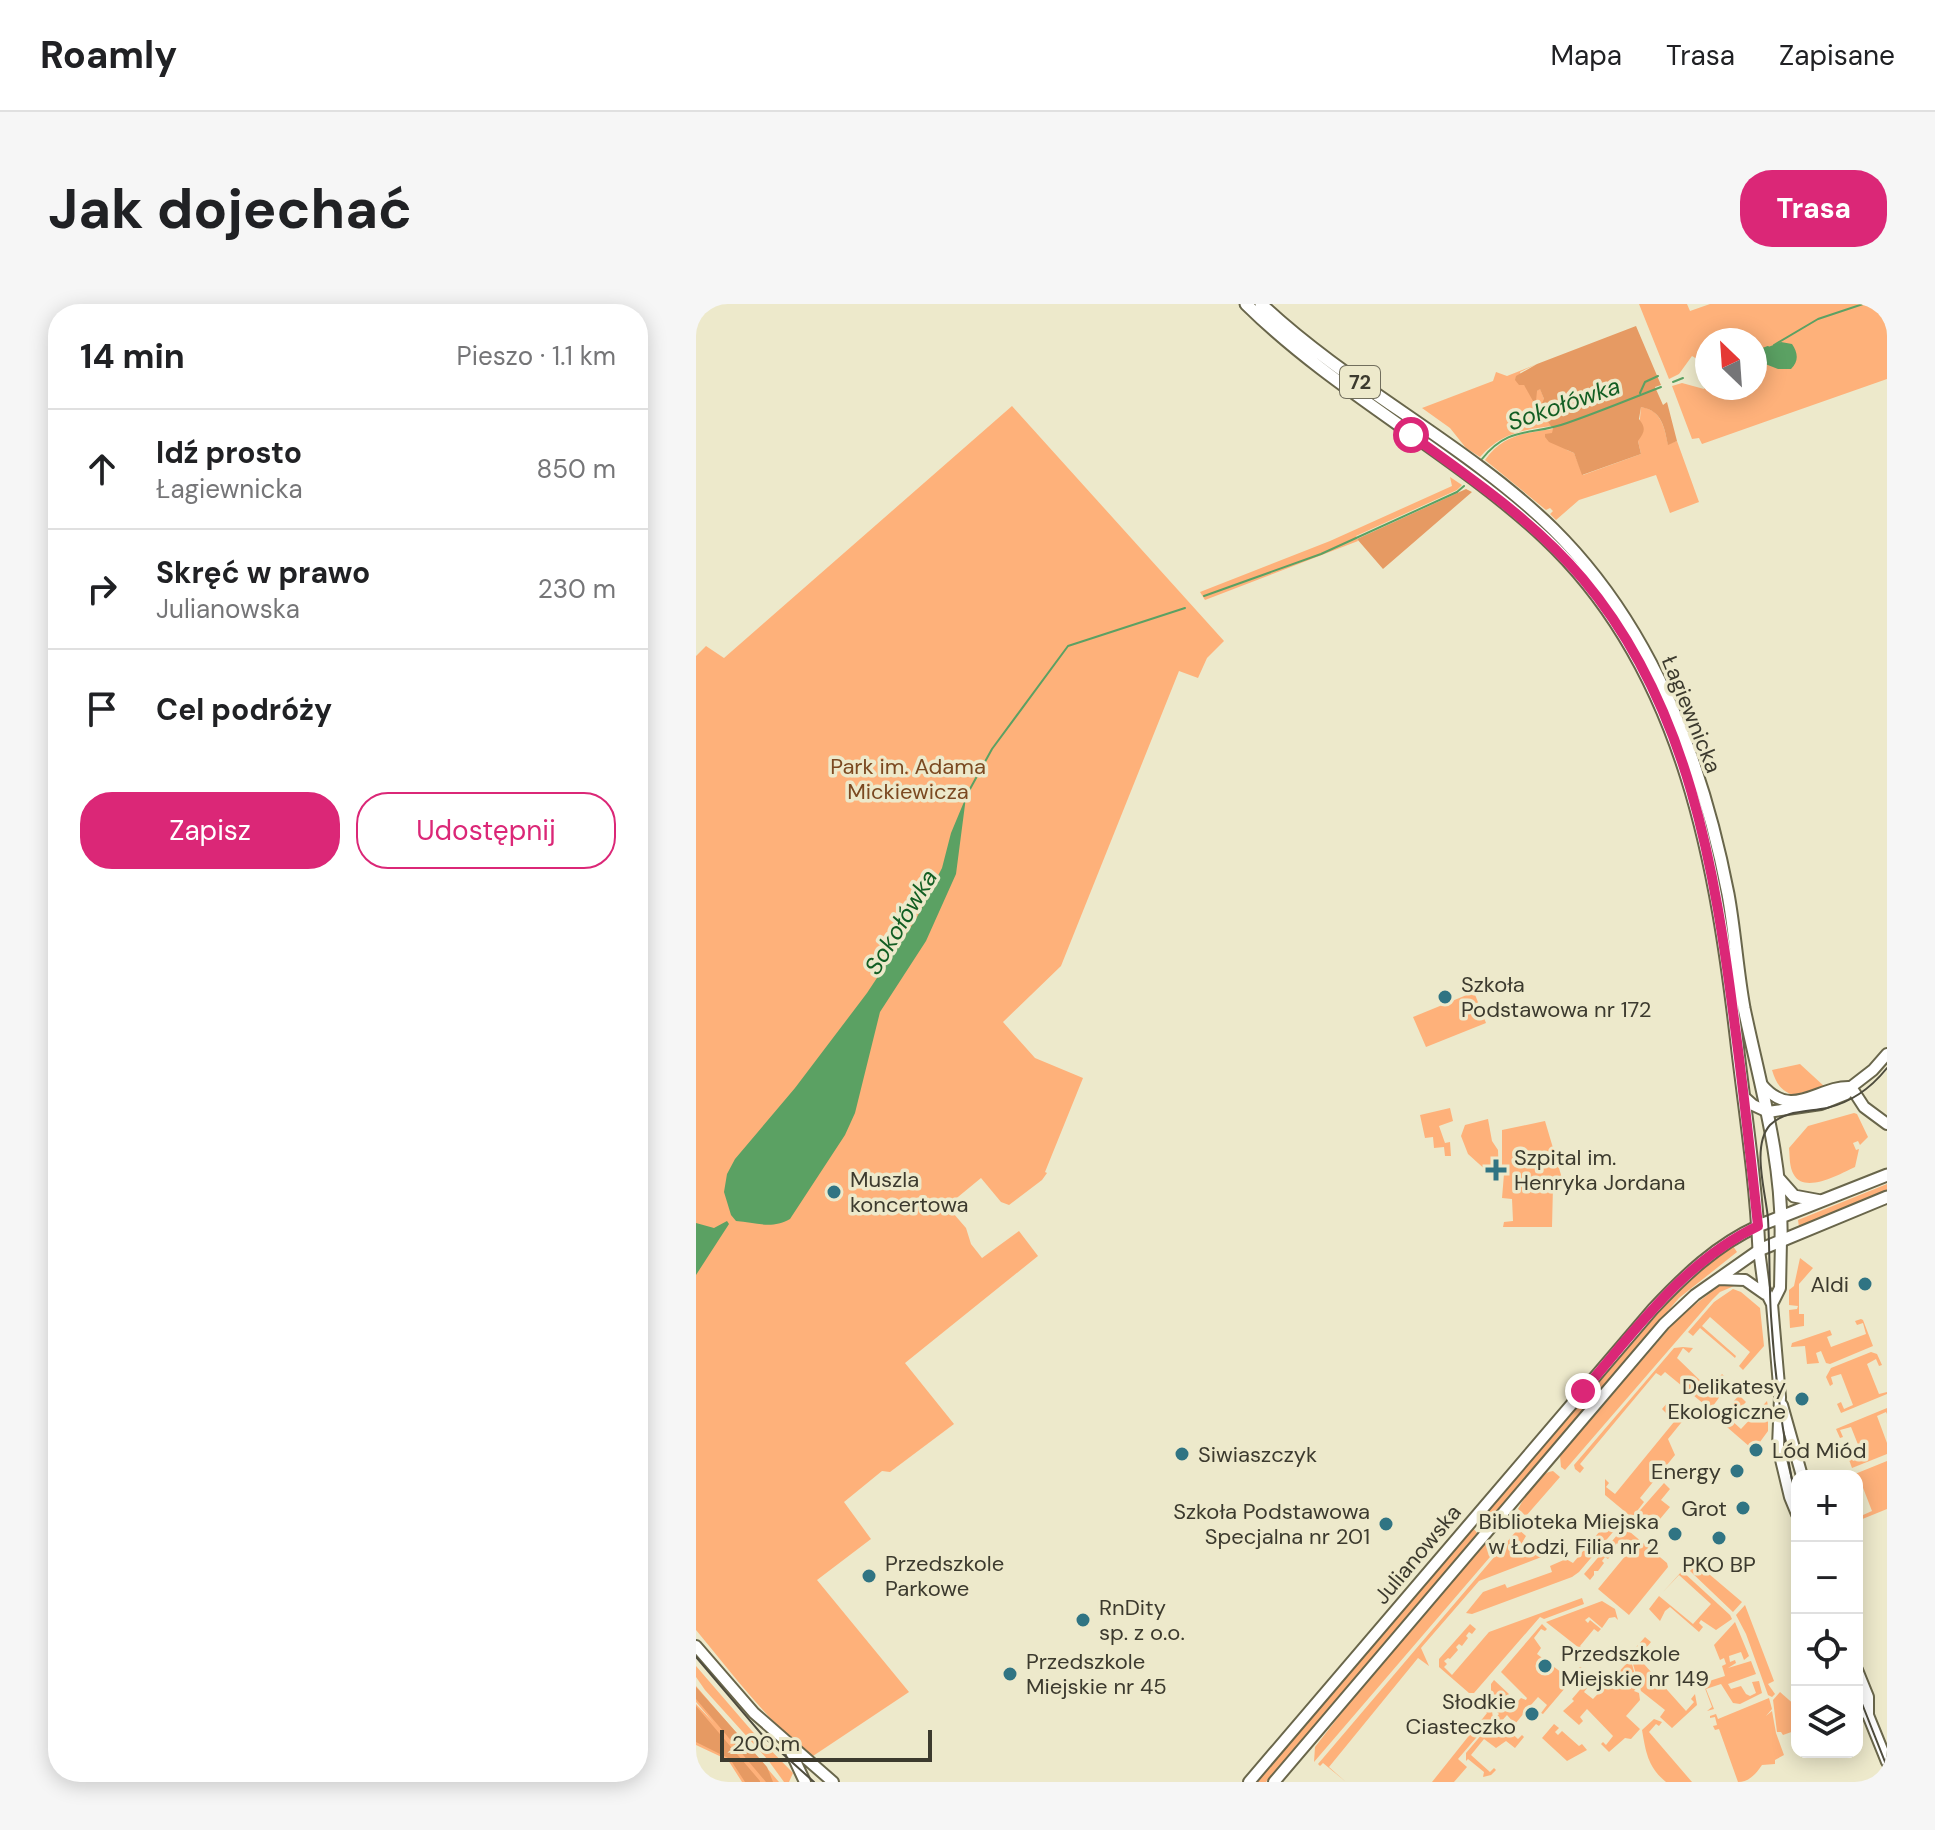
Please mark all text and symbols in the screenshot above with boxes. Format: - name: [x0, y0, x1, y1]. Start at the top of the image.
- text: Roamly: [40, 30, 177, 80]
- text: Mapa: [1551, 37, 1622, 74]
- text: Trasa: [1666, 37, 1735, 74]
- text: Zapisane: [1779, 37, 1895, 74]
- button: Trasa: [1740, 170, 1887, 247]
- text: Jak dojechać: [48, 172, 412, 245]
- north arrow: [1695, 328, 1767, 400]
- text: 14 min: [80, 334, 185, 379]
- text: Pieszo · 1.1 km: [457, 339, 616, 373]
- road number: 72: [1340, 366, 1380, 398]
- water label: Sokołówka: [1503, 370, 1624, 437]
- route start: [1393, 417, 1429, 453]
- text: Idź prosto: [156, 433, 302, 472]
- icon: ahead: [80, 447, 124, 491]
- text: 850 m: [536, 452, 616, 486]
- text: Łagiewnicka: [156, 472, 303, 506]
- text: Skręć w prawo: [156, 553, 370, 592]
- icon: right: [80, 567, 124, 611]
- text: 230 m: [538, 572, 616, 606]
- text: Julianowska: [156, 592, 300, 626]
- street label: Łagiewnicka: [1655, 651, 1728, 777]
- icon: arrive: [80, 687, 124, 731]
- text: Cel podróży: [156, 690, 332, 729]
- park label: Park im. Adama Mickiewicza: [830, 752, 986, 806]
- button: Zapisz: [80, 792, 340, 869]
- button: Udostępnij: [356, 792, 616, 869]
- water label: Sokołówka: [857, 863, 944, 980]
- place label: Szkoła Podstawowa nr 172: [1461, 970, 1651, 1024]
- marker: Szkoła Podstawowa nr 172: [1436, 988, 1454, 1006]
- place label: Szpital im. Henryka Jordana: [1514, 1143, 1685, 1197]
- marker: Szpital im. Henryka Jordana: [1485, 1159, 1507, 1181]
- place label: Muszla koncertowa: [850, 1165, 969, 1219]
- marker: Muszla koncertowa: [825, 1183, 843, 1201]
- place label: Aldi: [1810, 1270, 1849, 1299]
- marker: Aldi: [1856, 1275, 1874, 1293]
- place label: Delikatesy Ekologiczne: [1667, 1372, 1786, 1426]
- route end: [1565, 1373, 1601, 1409]
- marker: Delikatesy Ekologiczne: [1793, 1390, 1811, 1408]
- place label: Lód Miód: [1772, 1436, 1866, 1465]
- place label: Siwiaszczyk: [1198, 1440, 1317, 1469]
- marker: Lód Miód: [1747, 1441, 1765, 1459]
- marker: Siwiaszczyk: [1173, 1445, 1191, 1463]
- place label: Energy: [1651, 1457, 1721, 1486]
- marker: Energy: [1728, 1462, 1746, 1480]
- map controls: [1791, 1470, 1863, 1758]
- button: +: [1791, 1470, 1863, 1542]
- place label: Grot: [1681, 1494, 1727, 1523]
- place label: Szkoła Podstawowa Specjalna nr 201: [1173, 1497, 1370, 1551]
- street label: Julianowska: [1367, 1498, 1468, 1610]
- marker: Grot: [1734, 1499, 1752, 1517]
- place label: Biblioteka Miejska w Łodzi, Filia nr 2: [1479, 1507, 1659, 1561]
- marker: Szkoła Podstawowa Specjalna nr 201: [1377, 1515, 1395, 1533]
- marker: Biblioteka Miejska w Łodzi, Filia nr 2: [1666, 1525, 1684, 1543]
- marker: PKO BP: [1710, 1529, 1728, 1547]
- button: −: [1791, 1542, 1863, 1614]
- place label: Przedszkole Parkowe: [885, 1549, 1004, 1603]
- place label: PKO BP: [1682, 1550, 1756, 1579]
- marker: Przedszkole Parkowe: [860, 1567, 878, 1585]
- place label: RnDity sp. z o.o.: [1099, 1593, 1185, 1647]
- marker: RnDity sp. z o.o.: [1074, 1611, 1092, 1629]
- button: locate: [1791, 1614, 1863, 1686]
- place label: Przedszkole Miejskie nr 149: [1561, 1639, 1709, 1693]
- place label: Przedszkole Miejskie nr 45: [1026, 1647, 1167, 1701]
- marker: Przedszkole Miejskie nr 149: [1536, 1657, 1554, 1675]
- marker: Przedszkole Miejskie nr 45: [1001, 1665, 1019, 1683]
- button: layers: [1791, 1686, 1863, 1758]
- place label: Słodkie Ciasteczko: [1406, 1687, 1516, 1741]
- marker: Słodkie Ciasteczko: [1523, 1705, 1541, 1723]
- scale bar: [720, 1726, 932, 1762]
- text: 200 m: [732, 1729, 800, 1758]

